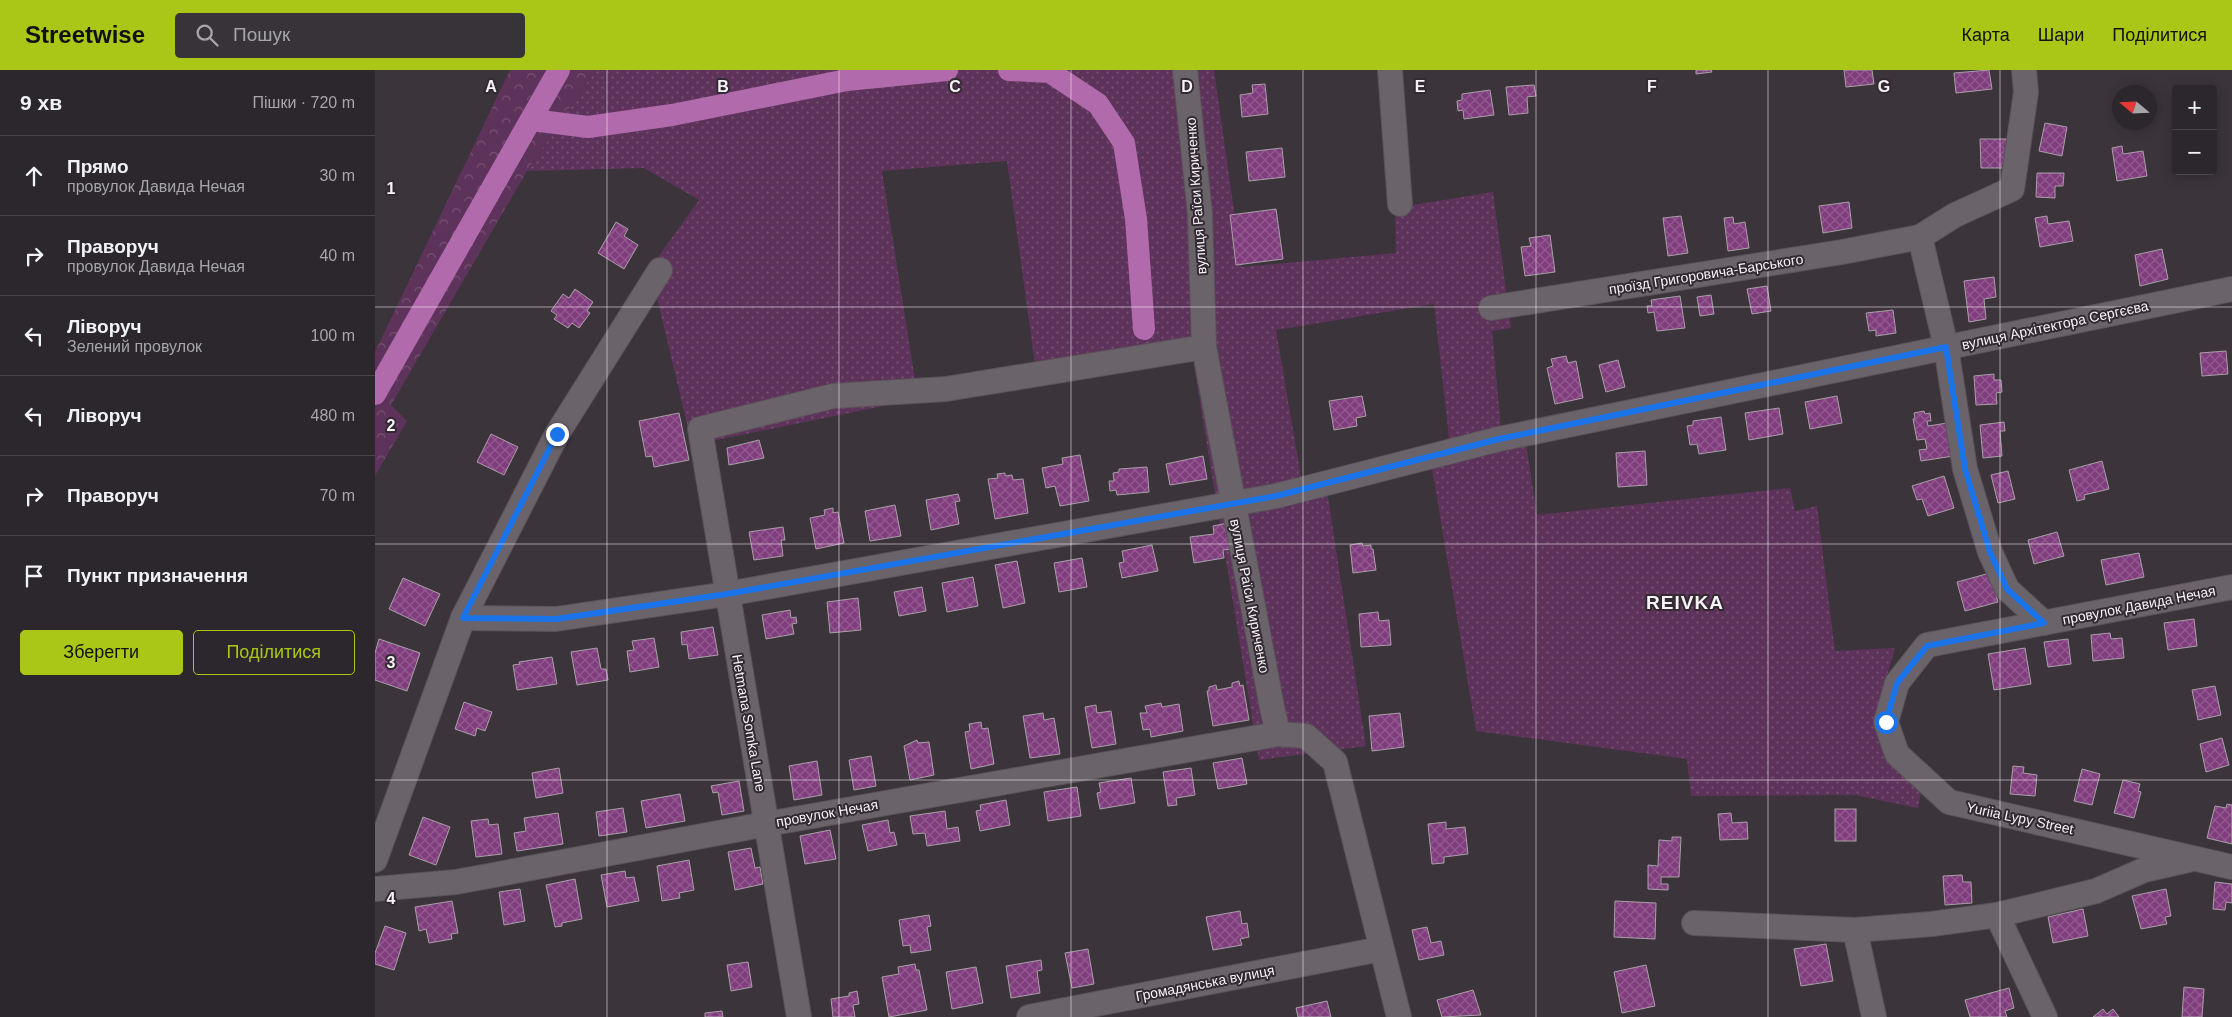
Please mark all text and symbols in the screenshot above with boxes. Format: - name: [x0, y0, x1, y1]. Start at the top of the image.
- search box: [175, 13, 525, 58]
- text: Streetwise: [25, 21, 145, 48]
- icon: search: [193, 21, 221, 49]
- text: Пошук: [233, 24, 290, 45]
- text: Карта: [1962, 25, 2010, 45]
- text: Шари: [2038, 25, 2084, 45]
- text: Поділитися: [2112, 25, 2207, 45]
- text: A: [485, 78, 497, 95]
- text: B: [717, 78, 729, 95]
- text: C: [949, 78, 961, 95]
- text: D: [1181, 78, 1193, 95]
- text: E: [1415, 78, 1426, 95]
- text: F: [1647, 78, 1657, 95]
- text: G: [1878, 78, 1890, 95]
- north arrow: [2112, 85, 2157, 130]
- map controls: [2172, 85, 2217, 175]
- button: +: [2172, 85, 2217, 130]
- text: 9 хв: [20, 91, 62, 114]
- text: Пішки · 720 m: [252, 94, 355, 111]
- street label: вулиця Раїси Кириченко: [1183, 117, 1209, 275]
- button: −: [2172, 130, 2217, 175]
- text: Прямо: [67, 156, 129, 177]
- icon: ahead: [20, 162, 48, 190]
- text: 30 m: [319, 167, 355, 184]
- text: провулок Давида Нечая: [67, 178, 245, 195]
- text: 1: [387, 180, 396, 197]
- text: Праворуч: [67, 236, 159, 257]
- icon: right: [20, 242, 48, 270]
- text: 40 m: [319, 247, 355, 264]
- street label: проїзд Григоровича-Барського: [1608, 251, 1804, 297]
- text: провулок Давида Нечая: [67, 258, 245, 275]
- street label: вулиця Архітектора Сергєєва: [1960, 297, 2150, 353]
- text: Ліворуч: [67, 316, 142, 337]
- icon: left: [20, 322, 48, 350]
- text: 100 m: [311, 327, 355, 344]
- text: Зелений провулок: [67, 338, 202, 355]
- icon: left: [20, 402, 48, 430]
- text: Ліворуч: [67, 405, 142, 426]
- text: 480 m: [311, 407, 355, 424]
- text: 2: [387, 417, 396, 434]
- route end: [546, 423, 569, 446]
- icon: right: [20, 482, 48, 510]
- text: Праворуч: [67, 485, 159, 506]
- text: 70 m: [319, 487, 355, 504]
- street label: вулиця Раїси Кириченко: [1227, 517, 1273, 675]
- icon: arrive: [20, 562, 48, 590]
- text: Пункт призначення: [67, 565, 248, 586]
- street label: провулок Давида Нечая: [2061, 582, 2217, 628]
- district label: REIVKA: [1646, 592, 1724, 613]
- button: Зберегти: [20, 630, 183, 675]
- button: Поділитися: [193, 630, 355, 675]
- street label: Hetmana Somka Lane: [729, 653, 769, 793]
- text: 3: [387, 654, 396, 671]
- route start: [1875, 711, 1898, 734]
- street label: провулок Нечая: [775, 796, 879, 830]
- street label: Yuriia Lypy Street: [1965, 799, 2075, 837]
- text: 4: [387, 890, 396, 907]
- street label: Громадянська вулиця: [1134, 962, 1276, 1004]

